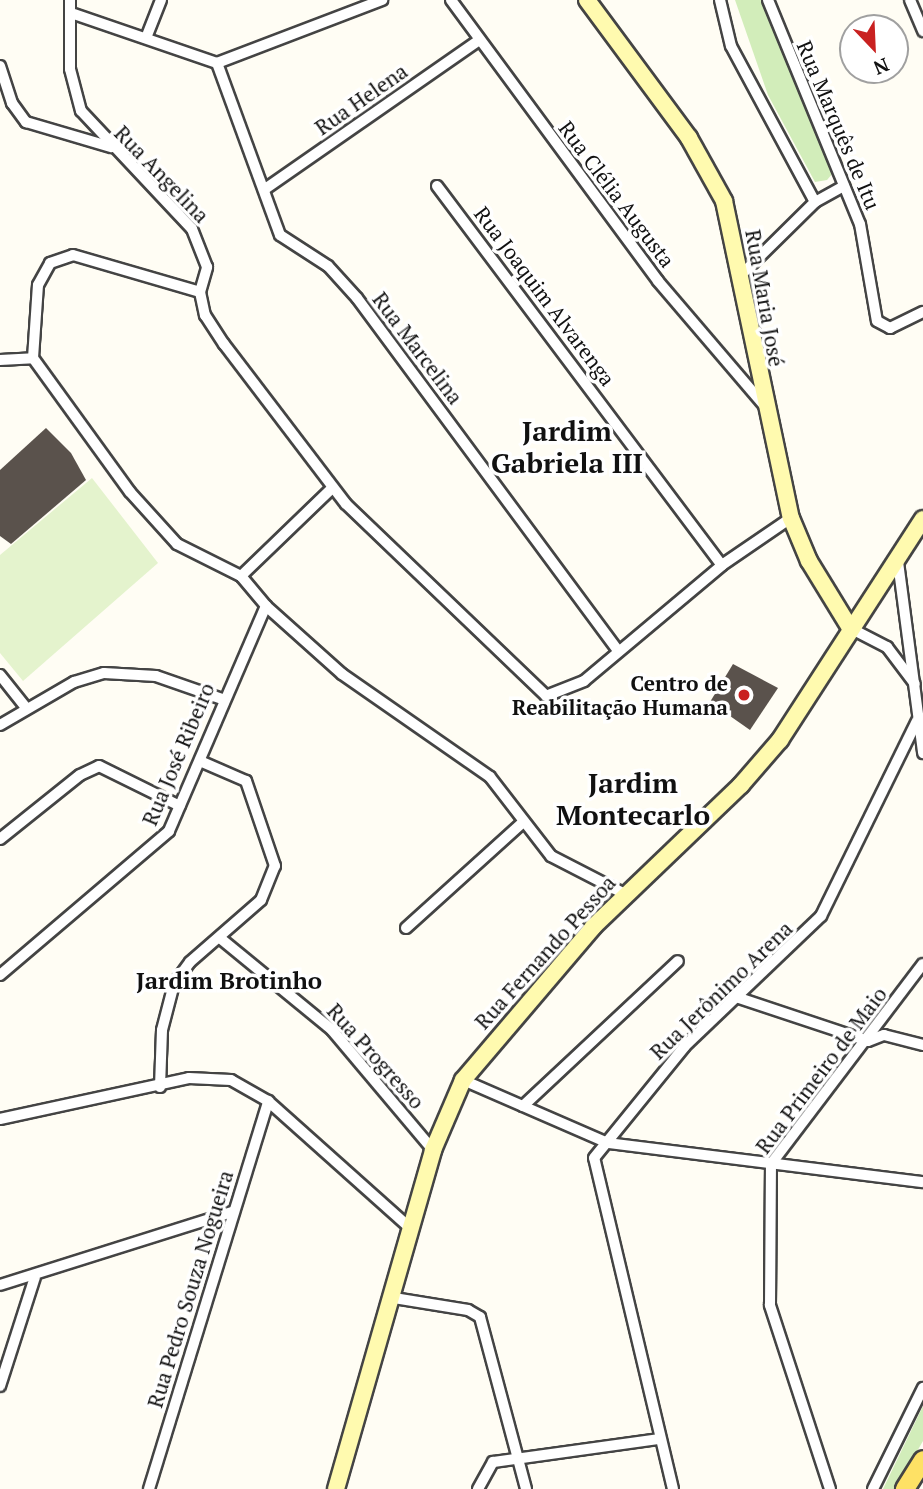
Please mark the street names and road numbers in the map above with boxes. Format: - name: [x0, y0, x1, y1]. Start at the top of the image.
- street label: Rua Marquês de Itu: [792, 37, 886, 213]
- street label: Rua Helena: [310, 58, 412, 140]
- street label: Rua Clélia Augusta: [554, 116, 680, 272]
- street label: Rua Angelina: [109, 120, 215, 228]
- street label: Rua Joaquim Alvarenga: [469, 201, 621, 391]
- street label: Rua Maria José: [741, 228, 789, 368]
- street label: Rua Marcelina: [368, 287, 468, 409]
- street label: Rua José Ribeiro: [137, 679, 219, 829]
- street label: Rua Fernando Pessoa: [469, 870, 621, 1034]
- street label: Rua Jerônimo Arena: [645, 916, 797, 1064]
- street label: Rua Primeiro de Maio: [750, 982, 892, 1158]
- street label: Rua Progresso: [322, 998, 430, 1114]
- street label: Rua Pedro Souza Nogueira: [142, 1167, 238, 1411]

